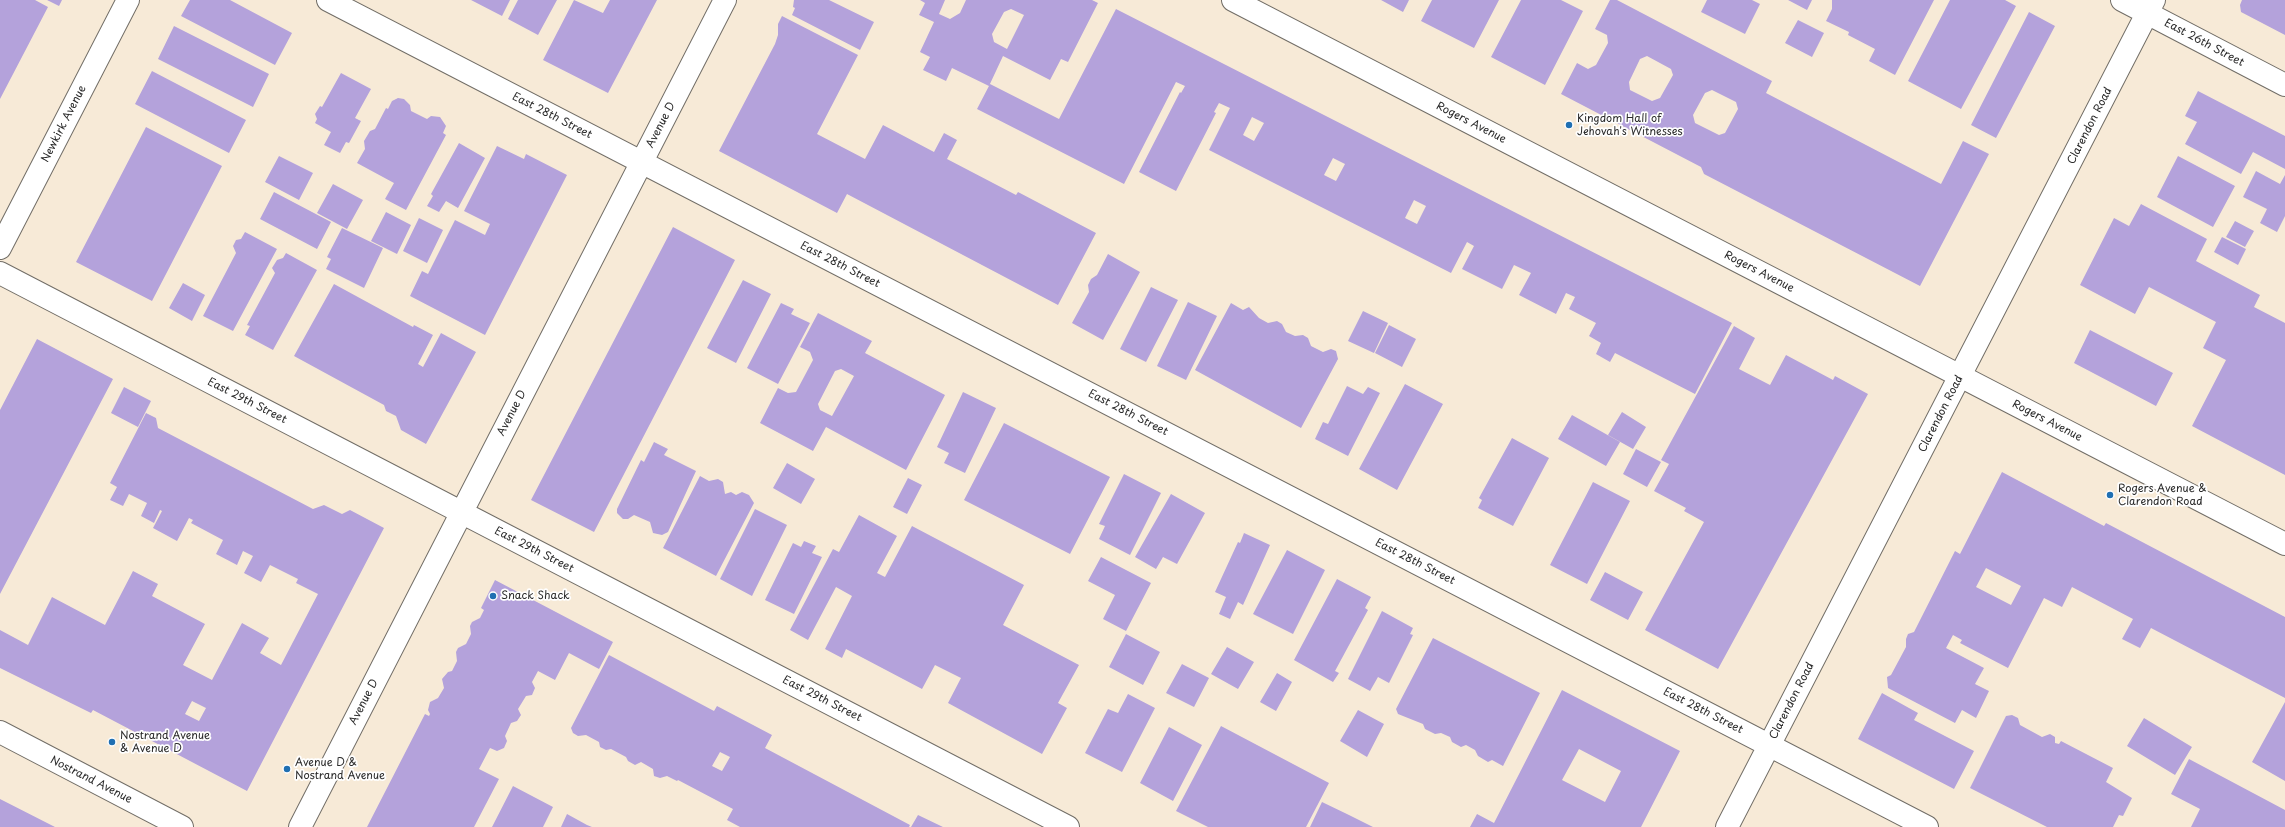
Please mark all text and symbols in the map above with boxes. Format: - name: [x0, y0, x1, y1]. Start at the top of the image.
- street label: East 26th Street: [2162, 16, 2246, 70]
- street label: Newkirk Avenue: [39, 83, 89, 165]
- street label: Clarendon Road: [2065, 85, 2115, 167]
- street label: East 28th Street: [510, 90, 594, 142]
- street label: Avenue D: [644, 100, 678, 150]
- street label: Rogers Avenue: [1434, 100, 1508, 146]
- place label: Kingdom Hall of Jehovah's Witnesses: [1577, 112, 1683, 138]
- marker: Kingdom Hall of Jehovah's Witnesses: [1564, 120, 1574, 130]
- street label: East 28th Street: [798, 239, 882, 291]
- street label: Rogers Avenue: [1722, 249, 1796, 295]
- street label: Clarendon Road: [1916, 373, 1966, 455]
- street label: East 29th Street: [205, 375, 289, 427]
- street label: East 28th Street: [1086, 387, 1170, 439]
- street label: Avenue D: [495, 388, 529, 438]
- street label: Rogers Avenue: [2010, 398, 2084, 444]
- place label: Rogers Avenue & Clarendon Road: [2118, 482, 2207, 508]
- marker: Rogers Avenue & Clarendon Road: [2105, 490, 2115, 500]
- street label: East 29th Street: [492, 524, 576, 576]
- street label: East 28th Street: [1373, 536, 1457, 588]
- place label: Snack Shack: [501, 589, 570, 603]
- marker: Snack Shack: [488, 591, 498, 601]
- street label: Clarendon Road: [1767, 660, 1817, 742]
- street label: East 29th Street: [780, 673, 864, 725]
- street label: Avenue D: [347, 677, 381, 727]
- street label: East 28th Street: [1661, 685, 1745, 737]
- place label: Nostrand Avenue & Avenue D: [120, 729, 210, 755]
- marker: Nostrand Avenue & Avenue D: [107, 737, 117, 747]
- street label: Nostrand Avenue: [48, 754, 134, 806]
- place label: Avenue D & Nostrand Avenue: [295, 756, 385, 782]
- marker: Avenue D & Nostrand Avenue: [282, 764, 292, 774]

